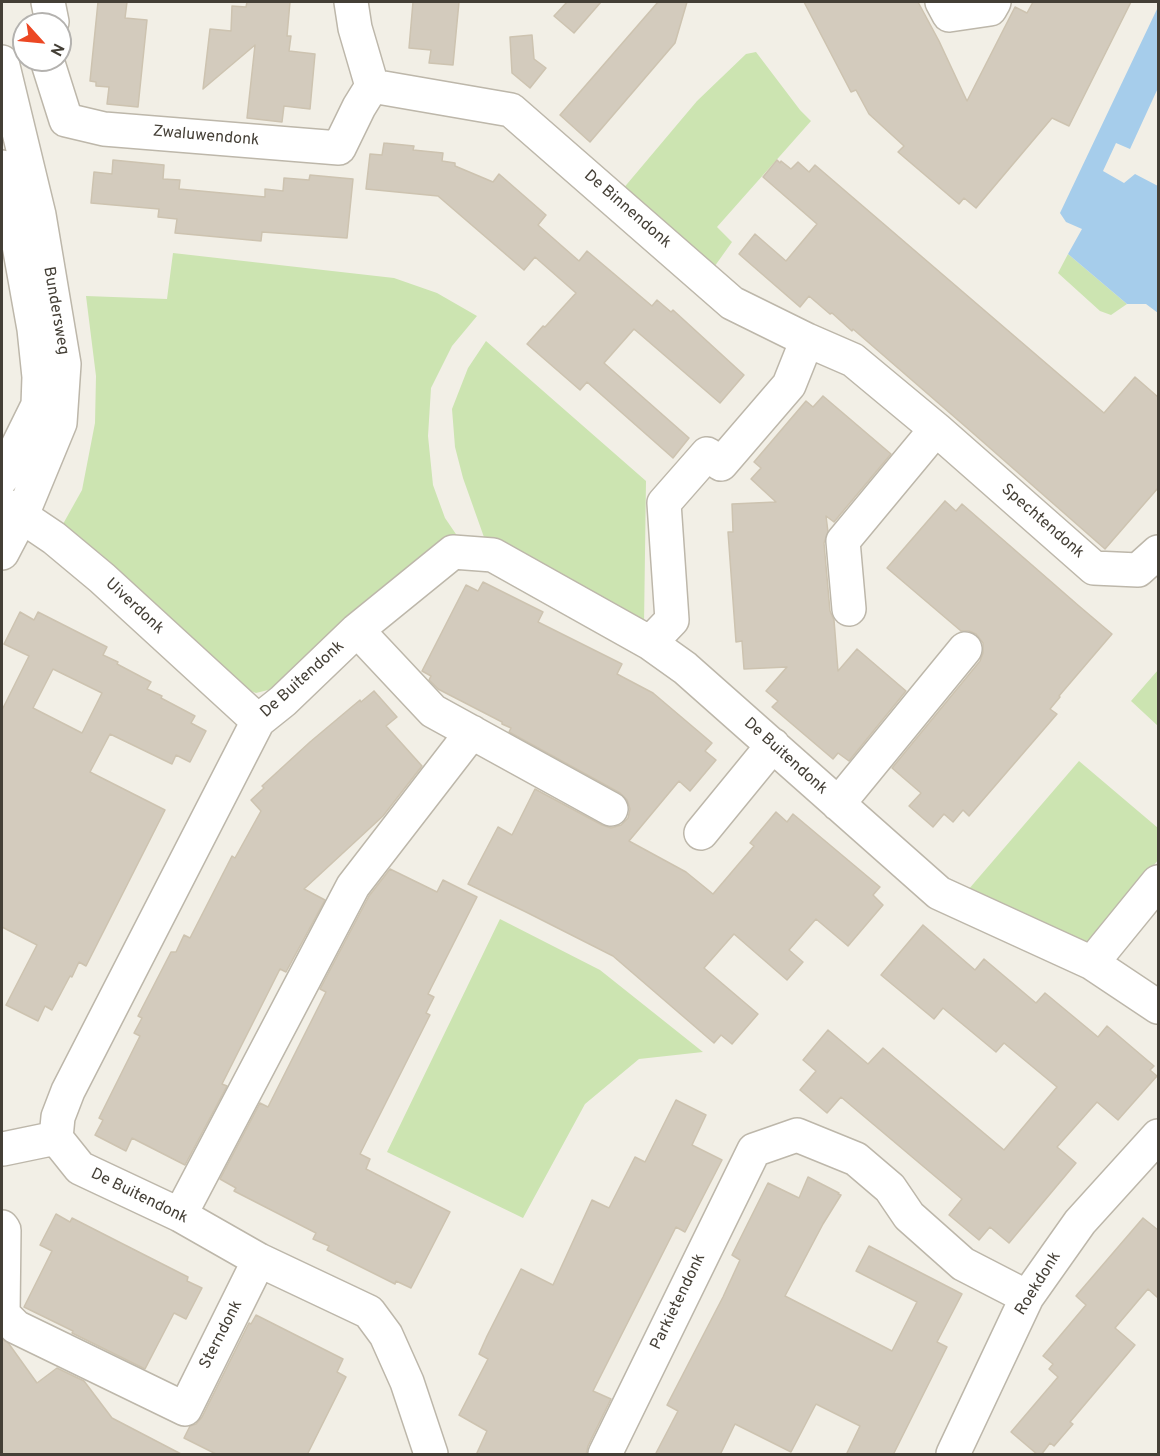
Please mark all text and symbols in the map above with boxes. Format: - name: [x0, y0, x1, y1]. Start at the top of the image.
- north arrow: [12, 12, 72, 72]
- text: N: [45, 40, 68, 59]
- street label: Zwaluwendonk: [152, 123, 260, 151]
- street label: De Binnendonk: [579, 167, 675, 253]
- street label: Bundersweg: [38, 265, 72, 357]
- street label: Spechtendonk: [997, 481, 1087, 563]
- street label: Uiverdonk: [101, 575, 167, 639]
- street label: De Buitendonk: [257, 637, 349, 723]
- street label: De Buitendonk: [739, 714, 831, 800]
- street label: De Buitendonk: [87, 1165, 191, 1229]
- street label: Roekdonk: [1012, 1249, 1066, 1319]
- street label: Parkietendonk: [647, 1251, 711, 1353]
- street label: Sterndonk: [196, 1297, 248, 1373]

